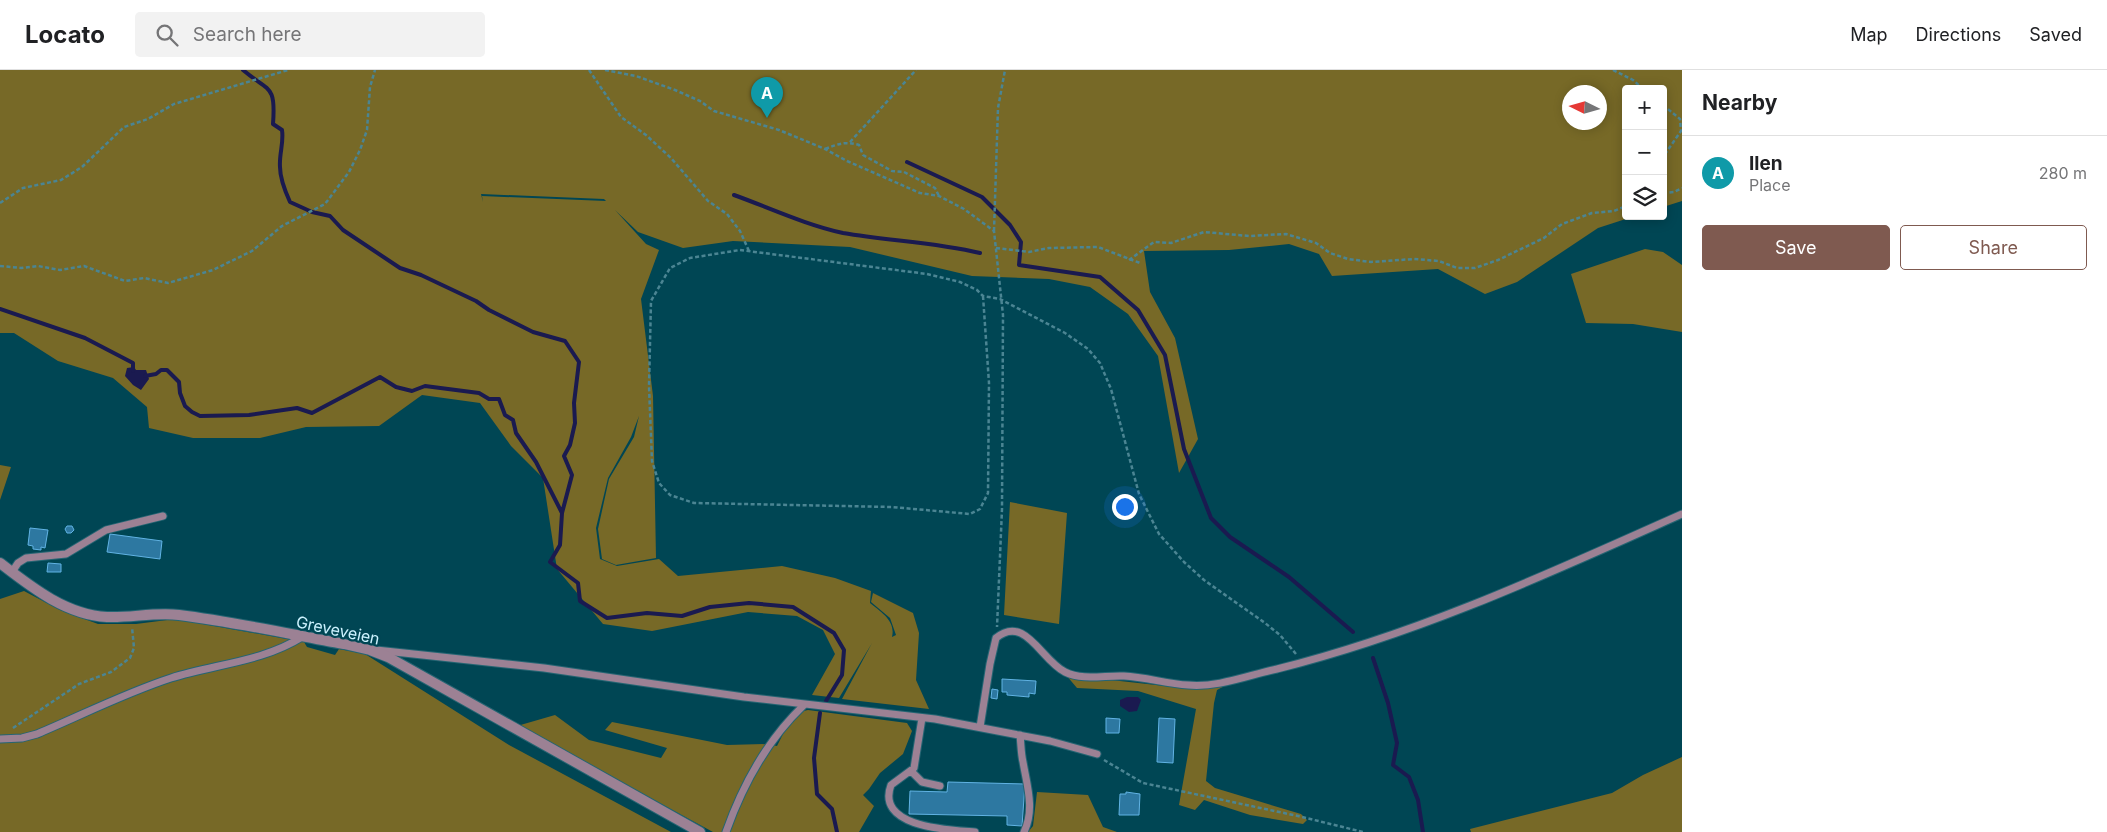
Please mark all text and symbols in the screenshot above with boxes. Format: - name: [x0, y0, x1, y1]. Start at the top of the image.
- search box: [135, 12, 485, 57]
- text: Locato: [25, 20, 105, 49]
- icon: search: [153, 21, 181, 49]
- text: Search here: [193, 23, 301, 46]
- text: Map: [1850, 24, 1888, 45]
- text: Directions: [1916, 24, 2001, 45]
- text: Saved: [2029, 24, 2082, 45]
- pin: A: [751, 77, 783, 118]
- north arrow: [1562, 85, 1607, 130]
- map controls: [1622, 85, 1667, 220]
- button: +: [1622, 85, 1667, 130]
- text: Nearby: [1702, 90, 1777, 115]
- button: −: [1622, 130, 1667, 175]
- text: Ilen: [1749, 152, 1783, 175]
- text: A: [1712, 163, 1724, 183]
- text: 280 m: [2039, 163, 2087, 183]
- button: layers: [1622, 175, 1667, 220]
- text: Place: [1749, 175, 1791, 195]
- button: Save: [1702, 225, 1890, 270]
- button: Share: [1900, 225, 2087, 270]
- your location: [1112, 494, 1138, 520]
- street label: Greveveien: [294, 611, 382, 649]

